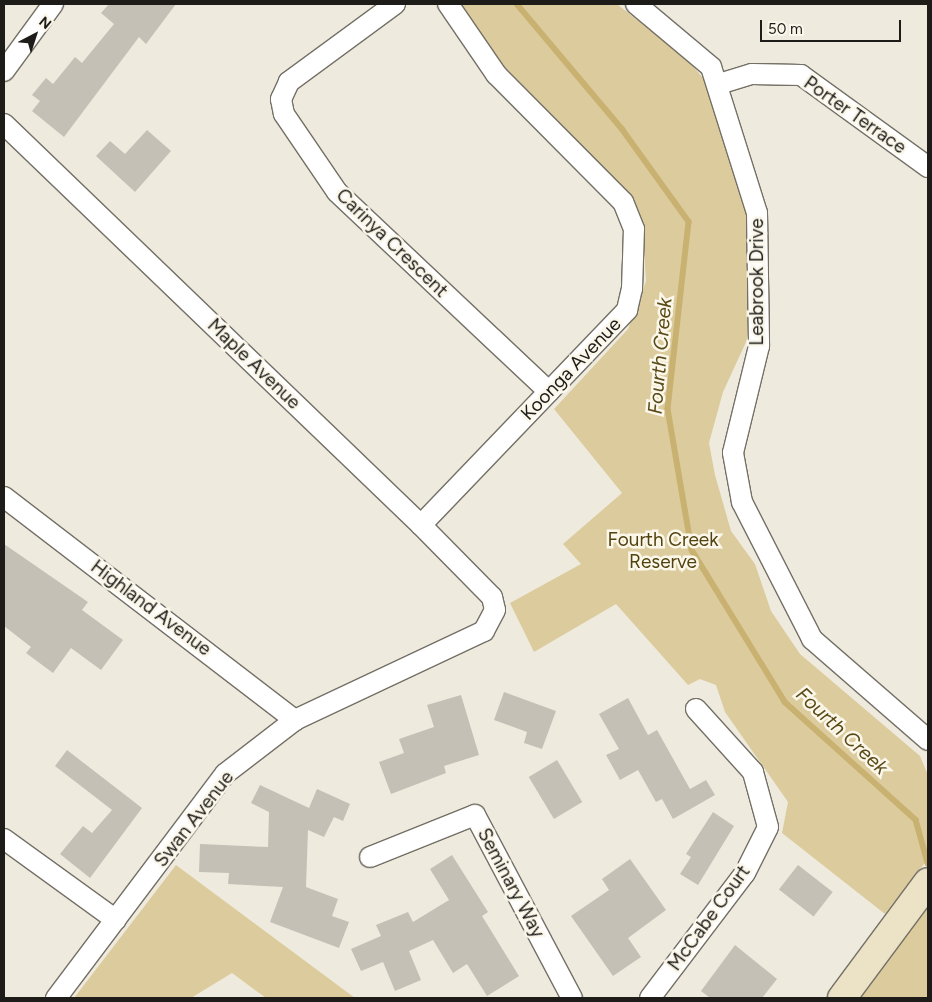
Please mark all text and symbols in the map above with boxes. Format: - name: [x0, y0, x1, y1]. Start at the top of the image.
- north arrow: [10, 10, 60, 60]
- scale bar: [762, 10, 903, 42]
- text: N: [35, 13, 55, 33]
- text: 50 m: [768, 20, 803, 38]
- street label: Porter Terrace: [799, 71, 911, 159]
- street label: Carinya Crescent: [331, 184, 453, 302]
- street label: Leabrook Drive: [746, 218, 768, 346]
- water label: Fourth Creek: [643, 297, 677, 415]
- street label: Koonga Avenue: [516, 313, 626, 425]
- street label: Maple Avenue: [203, 314, 305, 414]
- park label: Fourth Creek Reserve: [608, 529, 718, 573]
- street label: Highland Avenue: [86, 555, 216, 661]
- water label: Fourth Creek: [791, 682, 893, 780]
- street label: Swan Avenue: [149, 766, 239, 872]
- street label: Seminary Way: [473, 824, 549, 942]
- street label: McCabe Court: [663, 861, 755, 975]

